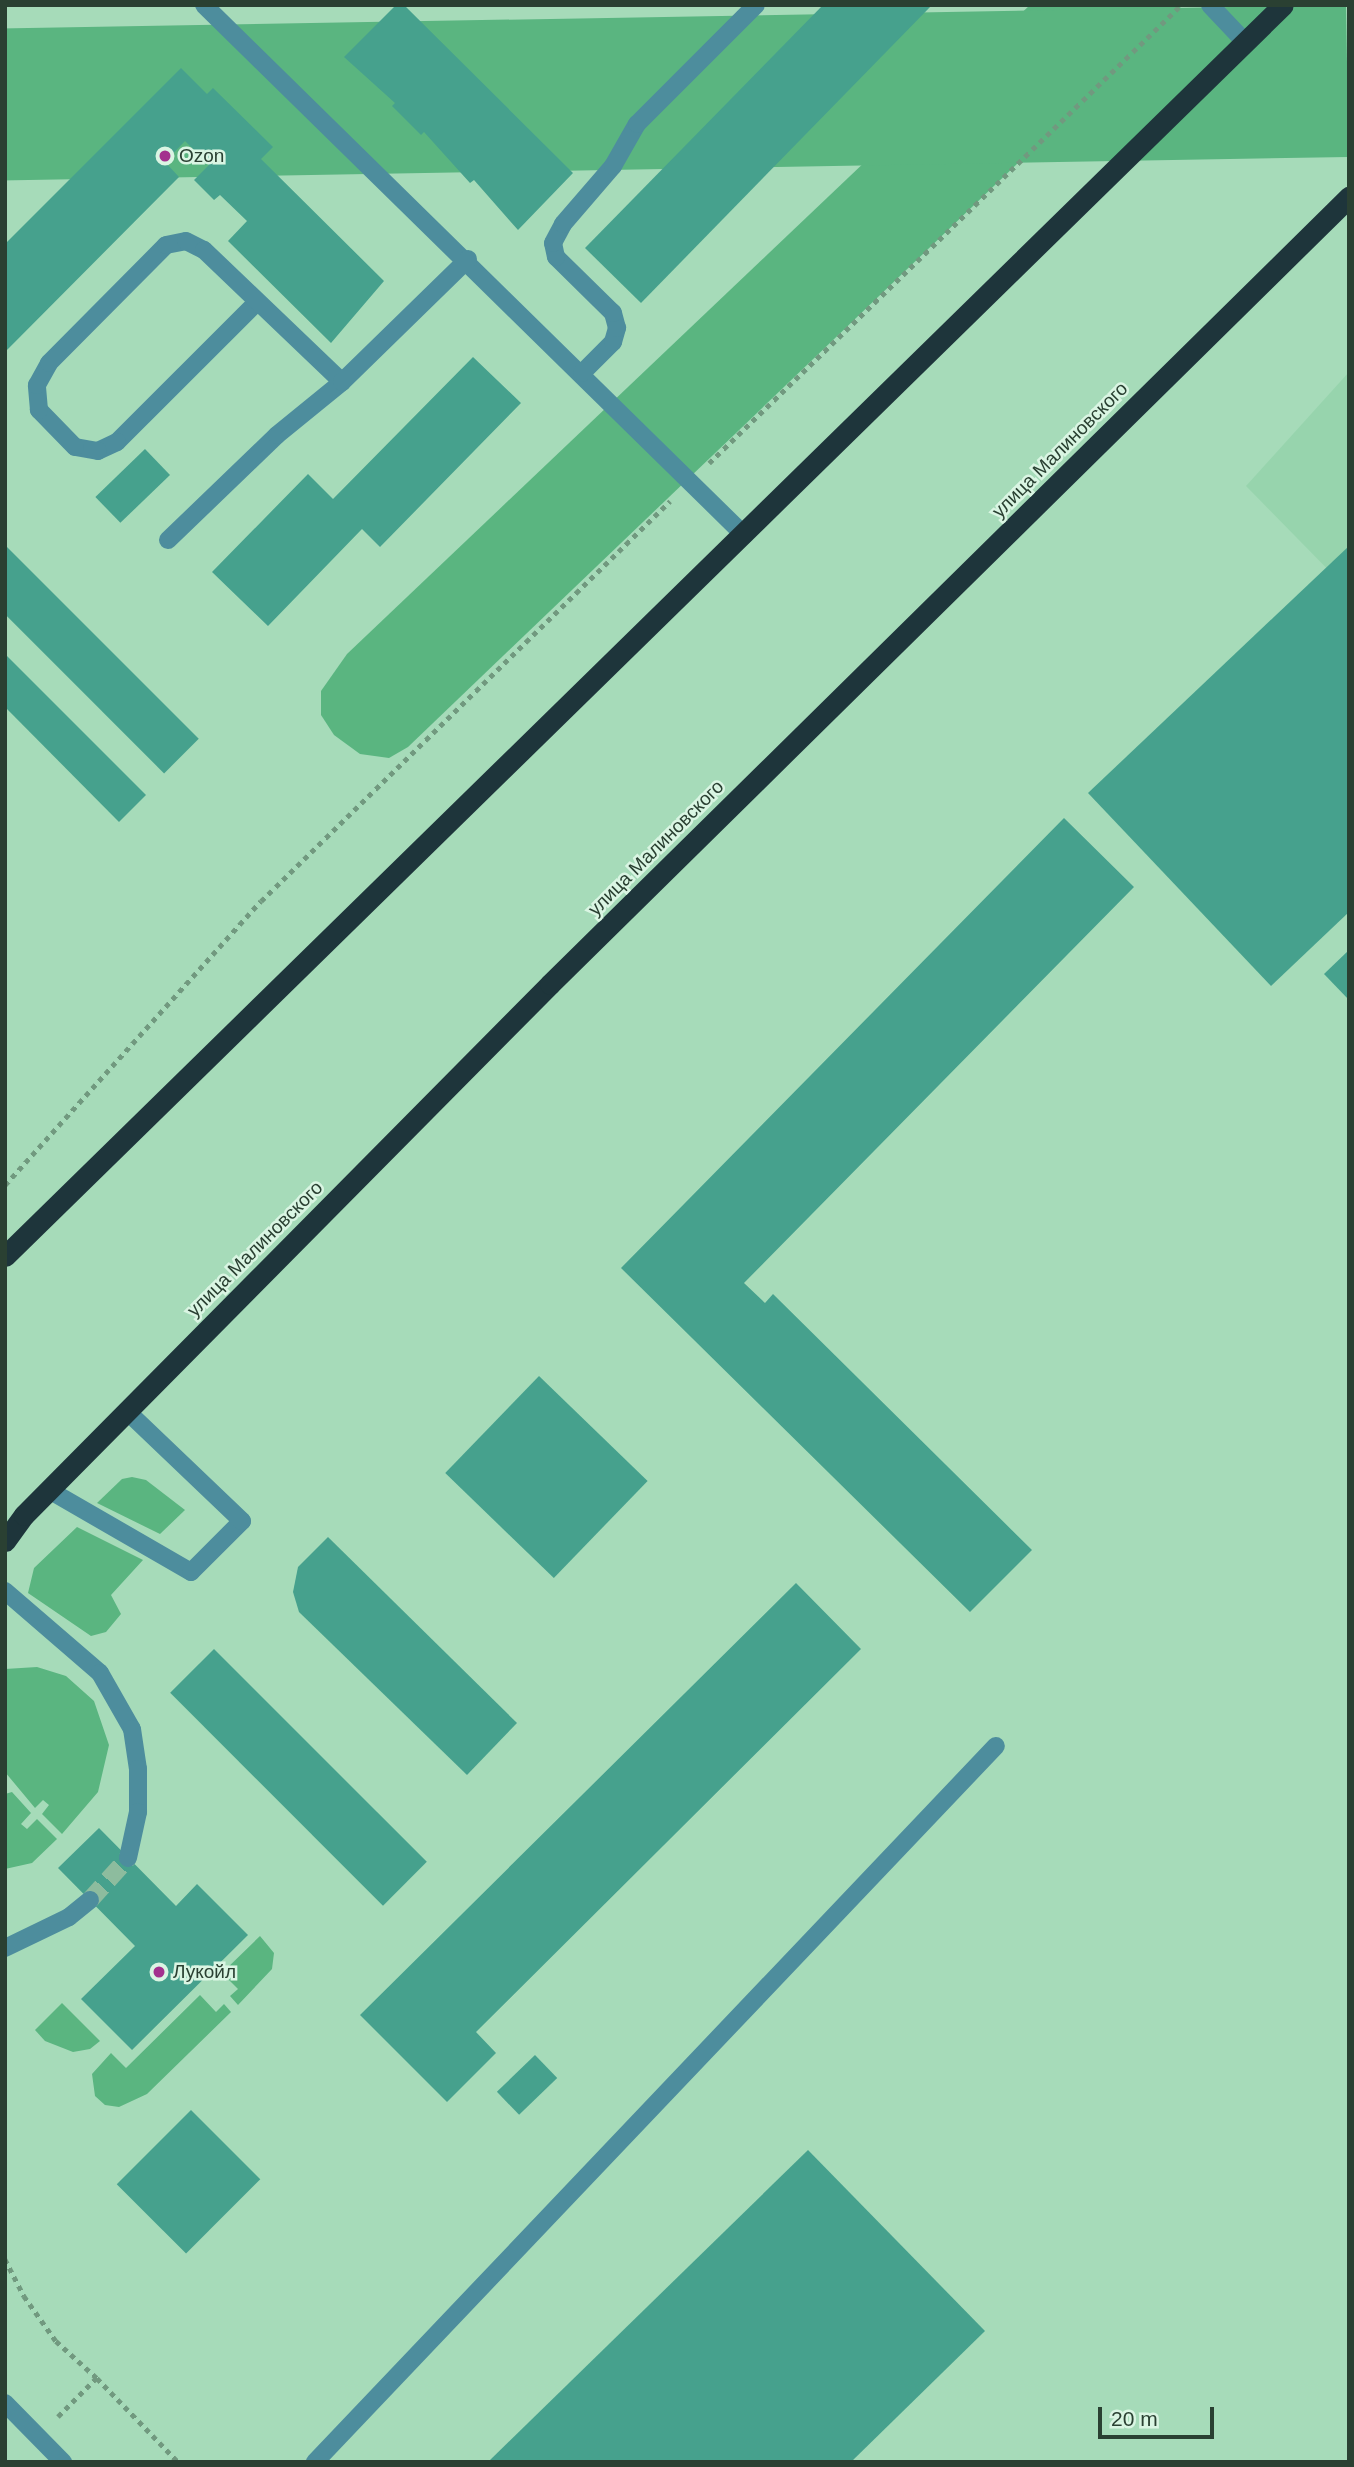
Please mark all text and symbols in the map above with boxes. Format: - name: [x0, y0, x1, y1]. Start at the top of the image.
- place label: Ozon: [179, 145, 224, 167]
- marker: Ozon: [157, 148, 173, 164]
- street label: улица Малиновского: [987, 377, 1133, 523]
- street label: улица Малиновского: [583, 775, 729, 921]
- street label: улица Малиновского: [182, 1176, 328, 1322]
- place label: Лукойл: [173, 1961, 236, 1983]
- marker: Лукойл: [151, 1964, 167, 1980]
- scale bar: [1102, 2394, 1218, 2438]
- text: 20 m: [1111, 2407, 1158, 2430]

